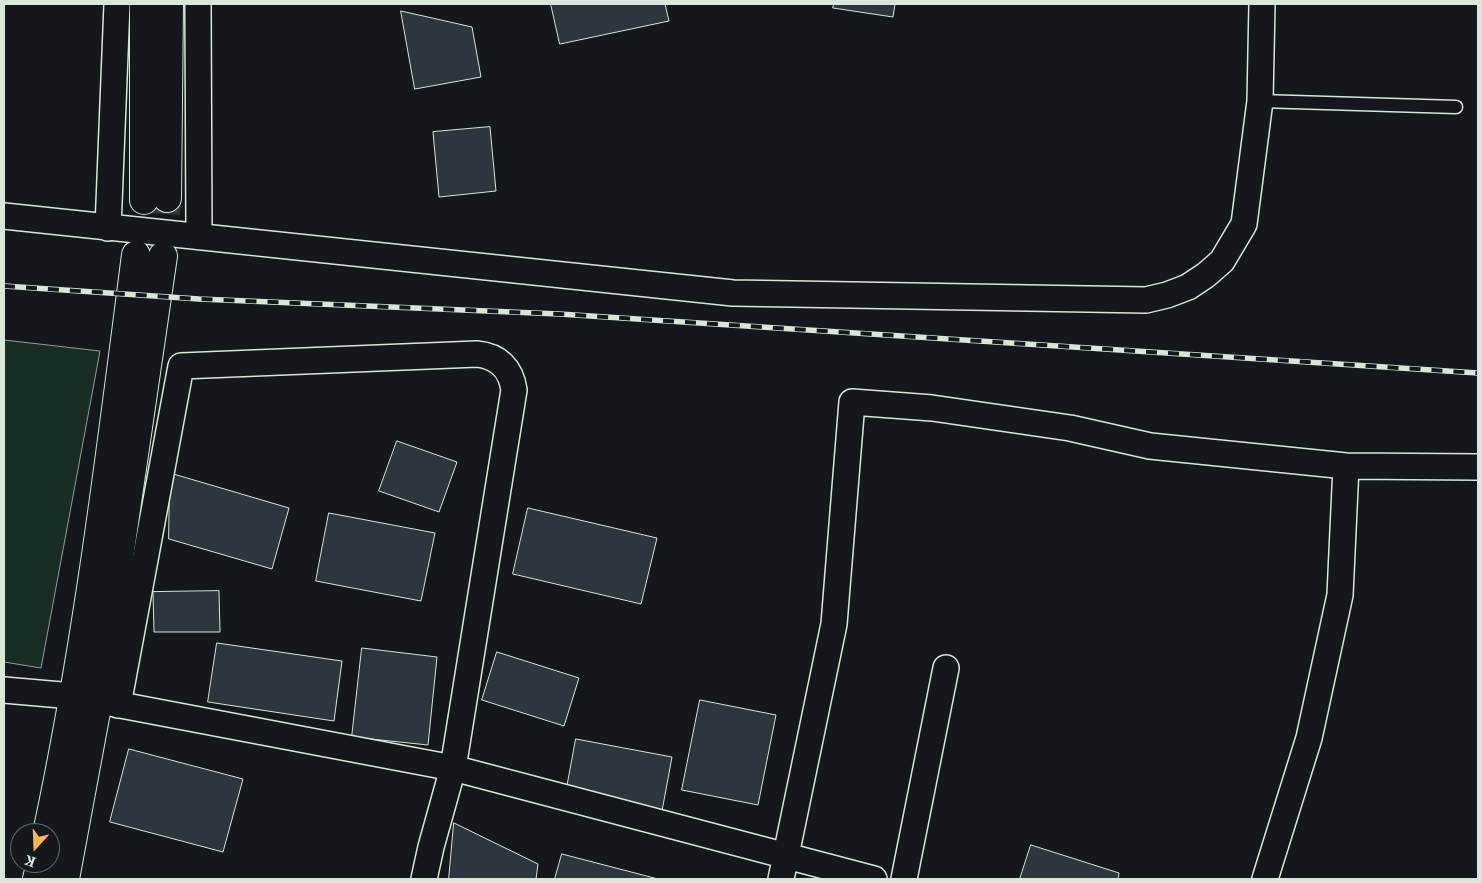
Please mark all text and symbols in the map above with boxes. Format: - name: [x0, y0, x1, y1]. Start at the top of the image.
- north arrow: [10, 823, 60, 873]
- text: K: [22, 851, 38, 872]

